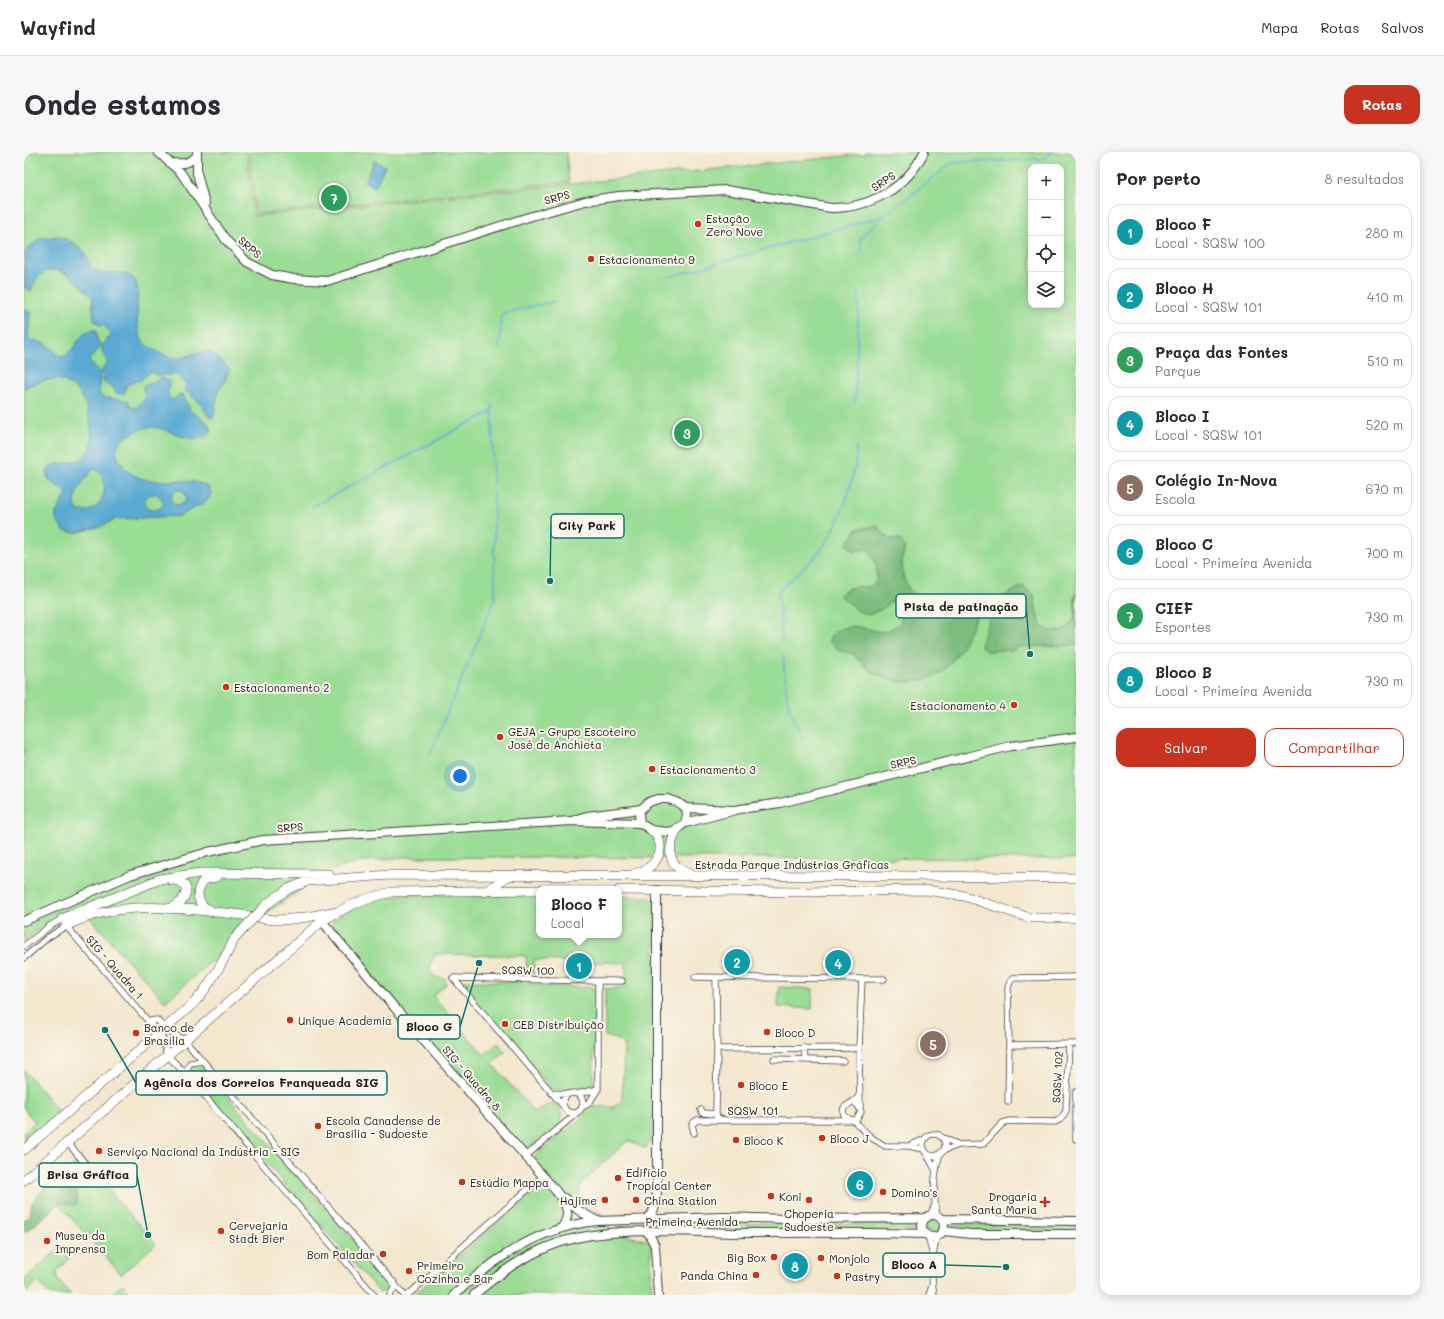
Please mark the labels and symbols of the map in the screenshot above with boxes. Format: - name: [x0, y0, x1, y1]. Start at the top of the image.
- street label: SRPS: [868, 168, 898, 194]
- pin: 7: [321, 183, 347, 213]
- street label: SRPS: [542, 186, 572, 208]
- place label: Estação Zero Nove: [706, 211, 763, 239]
- marker: Estação Zero Nove: [693, 219, 703, 229]
- street label: SRPS: [235, 233, 265, 261]
- place label: Estacionamento 9: [599, 252, 695, 267]
- marker: Estacionamento 9: [586, 254, 596, 264]
- pin: 3: [674, 418, 700, 448]
- callout: City Park: [551, 514, 624, 538]
- text: City Park: [558, 517, 616, 533]
- callout: Pista de patinação: [896, 594, 1026, 618]
- text: Pista de patinação: [904, 598, 1018, 614]
- place label: Estacionamento 2: [234, 680, 329, 695]
- marker: Estacionamento 2: [221, 682, 231, 692]
- place label: Estacionamento 4: [910, 698, 1007, 713]
- marker: Estacionamento 4: [1009, 700, 1019, 710]
- place label: GEJA - Grupo Escoteiro José de Anchieta: [508, 724, 636, 752]
- marker: GEJA - Grupo Escoteiro José de Anchieta: [495, 732, 505, 742]
- street label: SRPS: [889, 752, 917, 772]
- place label: Estacionamento 3: [660, 762, 756, 777]
- marker: Estacionamento 3: [647, 764, 657, 774]
- your location: [450, 766, 470, 786]
- street label: SRPS: [276, 819, 304, 835]
- street label: Estrada Parque Indústrias Gráficas: [695, 857, 889, 872]
- street label: SIG - Quadra 1: [83, 932, 147, 1002]
- pin: 2: [724, 947, 750, 977]
- pin: 4: [825, 948, 851, 978]
- pin: 1: [566, 951, 592, 981]
- street label: SQSW 100: [502, 962, 555, 978]
- place label: Unique Academia: [298, 1013, 392, 1028]
- marker: Unique Academia: [285, 1015, 295, 1025]
- callout: Bloco G: [398, 1015, 460, 1039]
- place label: CEB Distribuição: [513, 1017, 604, 1032]
- text: Bloco G: [406, 1018, 452, 1034]
- marker: CEB Distribuição: [500, 1019, 510, 1029]
- place label: Banco de Brasília: [144, 1020, 194, 1048]
- place label: Bloco D: [775, 1025, 815, 1040]
- marker: Bloco D: [762, 1027, 772, 1037]
- marker: Banco de Brasília: [131, 1028, 141, 1038]
- pin: 5: [920, 1029, 946, 1059]
- street label: SIG - Quadra 8: [439, 1042, 505, 1114]
- street label: SQSW 102: [1048, 1051, 1066, 1103]
- callout: Agência dos Correios Franqueada SIG: [136, 1071, 387, 1095]
- text: Agência dos Correios Franqueada SIG: [144, 1074, 378, 1090]
- place label: Bloco E: [749, 1078, 788, 1093]
- marker: Bloco E: [736, 1080, 746, 1090]
- street label: SQSW 101: [728, 1103, 778, 1118]
- place label: Escola Canadense de Brasília - Sudoeste: [326, 1113, 441, 1141]
- marker: Escola Canadense de Brasília - Sudoeste: [313, 1121, 323, 1131]
- place label: Bloco J: [830, 1131, 869, 1146]
- place label: Bloco K: [744, 1133, 784, 1148]
- marker: Bloco J: [817, 1133, 827, 1143]
- marker: Bloco K: [731, 1135, 741, 1145]
- place label: Serviço Nacional da Indústria - SIG: [107, 1144, 300, 1159]
- marker: Serviço Nacional da Indústria - SIG: [94, 1146, 104, 1156]
- callout: Brisa Gráfica: [39, 1163, 137, 1187]
- place label: Edifício Tropical Center: [626, 1165, 712, 1193]
- text: Brisa Gráfica: [47, 1166, 129, 1182]
- pin: 6: [847, 1169, 873, 1199]
- marker: Edifício Tropical Center: [613, 1173, 623, 1183]
- place label: Estúdio Mappa: [470, 1175, 549, 1190]
- marker: Estúdio Mappa: [457, 1177, 467, 1187]
- place label: Domino's: [891, 1185, 938, 1200]
- marker: Domino's: [878, 1187, 888, 1197]
- place label: Koni: [779, 1189, 802, 1204]
- place label: Drogaria Santa Maria: [971, 1189, 1037, 1217]
- marker: Koni: [766, 1191, 776, 1201]
- place label: Hajime: [560, 1193, 597, 1208]
- place label: China Station: [644, 1193, 717, 1208]
- marker: Hajime: [600, 1195, 610, 1205]
- marker: China Station: [631, 1195, 641, 1205]
- marker: Choperia Sudoeste: [804, 1195, 814, 1205]
- marker: Drogaria Santa Maria: [1040, 1197, 1050, 1207]
- place label: Choperia Sudoeste: [784, 1206, 834, 1234]
- street label: Primeira Avenida: [646, 1214, 739, 1229]
- place label: Cervejaria Stadt Bier: [229, 1218, 288, 1246]
- marker: Cervejaria Stadt Bier: [216, 1226, 226, 1236]
- place label: Museu da Imprensa: [55, 1228, 106, 1256]
- marker: Museu da Imprensa: [42, 1236, 52, 1246]
- place label: Bom Paladar: [307, 1247, 375, 1262]
- marker: Bom Paladar: [378, 1249, 388, 1259]
- place label: Big Box: [727, 1250, 766, 1265]
- pin: 8: [782, 1251, 808, 1281]
- place label: Monjolo: [829, 1251, 870, 1266]
- marker: Big Box: [769, 1252, 779, 1262]
- marker: Monjolo: [816, 1253, 826, 1263]
- callout: Bloco A: [883, 1253, 945, 1277]
- text: Bloco A: [891, 1256, 937, 1272]
- place label: Primeiro Cozinha e Bar: [417, 1258, 493, 1286]
- marker: Primeiro Cozinha e Bar: [404, 1266, 414, 1276]
- place label: Panda China: [681, 1268, 748, 1283]
- place label: Pastry: [845, 1269, 880, 1284]
- marker: Panda China: [751, 1270, 761, 1280]
- marker: Pastry: [832, 1271, 842, 1281]

